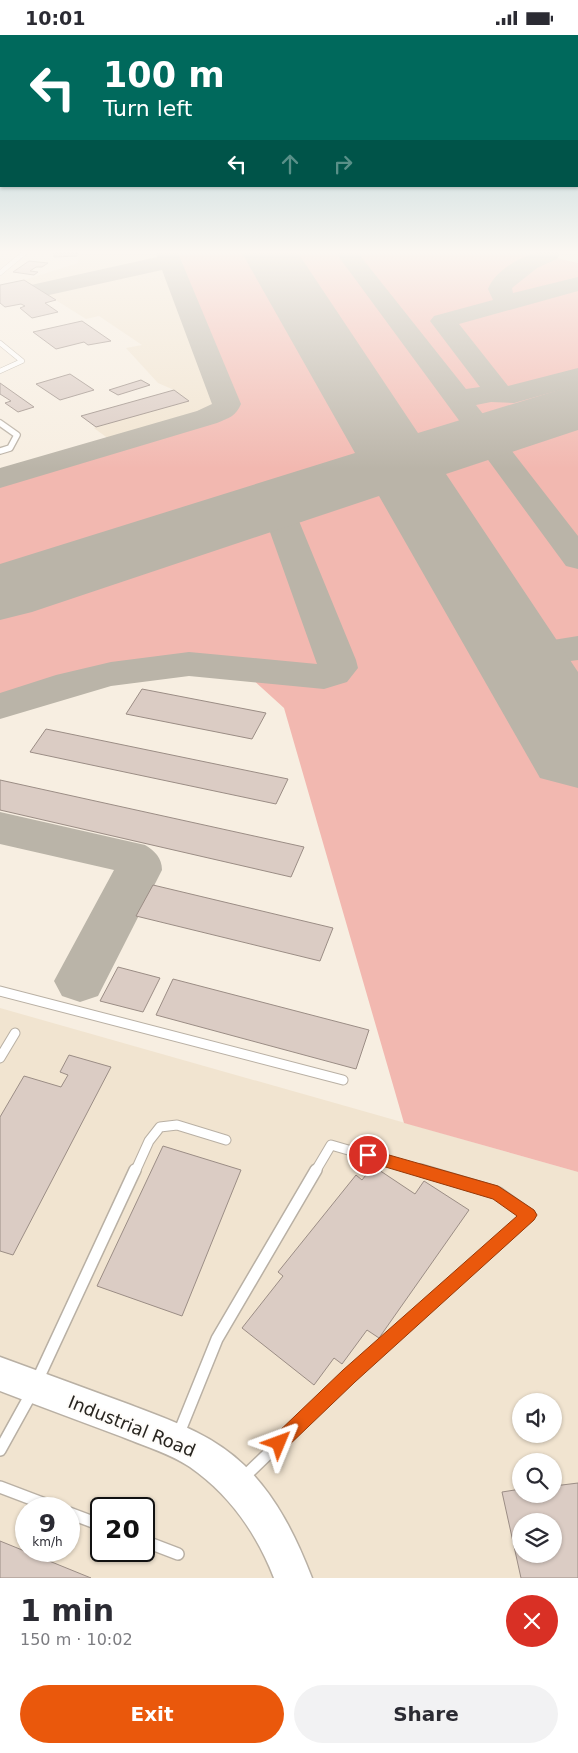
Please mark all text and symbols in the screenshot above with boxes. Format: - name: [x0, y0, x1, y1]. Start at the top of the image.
- text: 10:01: [25, 7, 85, 29]
- icon: left: [20, 55, 85, 120]
- text: 100 m: [103, 55, 225, 95]
- text: Turn left: [103, 96, 192, 121]
- icon: left: [223, 150, 251, 178]
- icon: ahead: [276, 150, 304, 178]
- icon: right: [329, 150, 357, 178]
- pin: [347, 1134, 389, 1176]
- icon: arrive: [354, 1141, 382, 1169]
- street label: Industrial Road: [65, 1391, 199, 1461]
- map controls: [512, 1393, 562, 1563]
- button: sound: [512, 1393, 562, 1443]
- position arrow: [252, 1416, 304, 1468]
- button: search: [512, 1453, 562, 1503]
- speed limit sign: 20: [90, 1497, 155, 1562]
- text: 9: [39, 1509, 56, 1538]
- button: layers: [512, 1513, 562, 1563]
- text: km/h: [32, 1535, 63, 1549]
- text: 1 min: [20, 1593, 114, 1628]
- button: close: [506, 1595, 558, 1647]
- text: 150 m · 10:02: [20, 1630, 133, 1649]
- button: Exit: [20, 1685, 284, 1743]
- button: Share: [294, 1685, 558, 1743]

